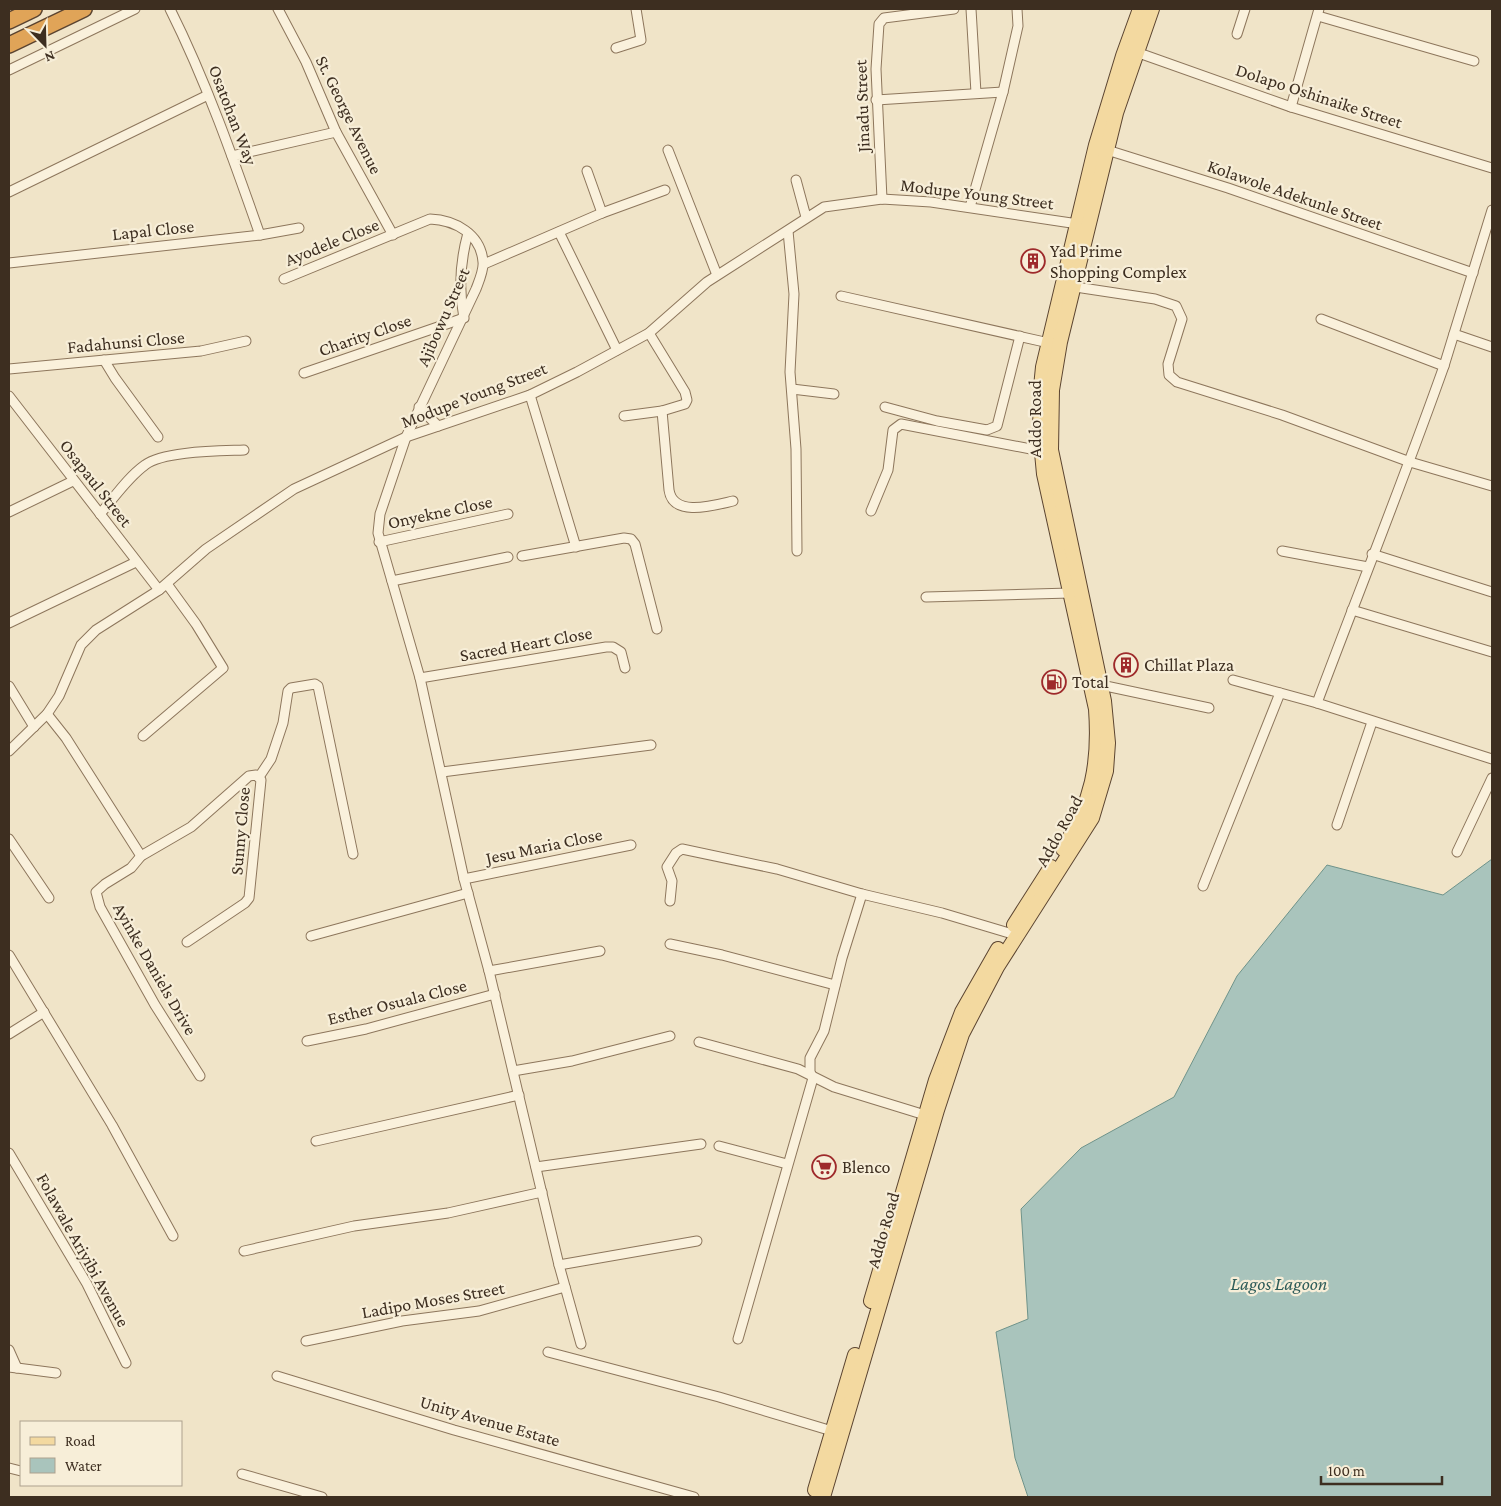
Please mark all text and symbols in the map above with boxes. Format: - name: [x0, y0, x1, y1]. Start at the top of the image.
- north arrow: [20, 20, 70, 70]
- text: N: [42, 48, 58, 66]
- street label: St. George Avenue: [312, 53, 386, 177]
- street label: Jinadu Street: [850, 58, 874, 155]
- street label: Dolapo Oshinaike Street: [1233, 60, 1406, 133]
- street label: Osatohan Way: [205, 62, 261, 168]
- street label: Kolawole Adekunle Street: [1205, 156, 1386, 235]
- street label: Modupe Young Street: [899, 175, 1056, 213]
- street label: Ayodele Close: [282, 214, 382, 270]
- street label: Lapal Close: [111, 216, 195, 244]
- place label: Yad Prime Shopping Complex: [1050, 241, 1187, 282]
- building icon: Yad Prime Shopping Complex: [1020, 248, 1046, 274]
- street label: Ajibowu Street: [412, 264, 475, 370]
- street label: Charity Close: [316, 310, 414, 360]
- street label: Fadahunsi Close: [66, 327, 186, 357]
- street label: Modupe Young Street: [398, 358, 551, 432]
- street label: Addo Road: [1025, 379, 1045, 458]
- street label: Osapaul Street: [56, 435, 137, 531]
- street label: Onyekne Close: [386, 491, 494, 533]
- street label: Sacred Heart Close: [458, 623, 594, 665]
- building icon: Chillat Plaza: [1113, 652, 1139, 678]
- place label: Chillat Plaza: [1144, 655, 1234, 675]
- fuel station icon: Total: [1041, 669, 1067, 695]
- place label: Total: [1072, 672, 1109, 692]
- street label: Sunny Close: [226, 786, 254, 876]
- street label: Addo Road: [1031, 792, 1087, 870]
- street label: Jesu Maria Close: [482, 824, 604, 869]
- street label: Ayinke Daniels Drive: [109, 899, 201, 1039]
- street label: Esther Osuala Close: [325, 975, 469, 1029]
- supermarket icon: Blenco: [811, 1154, 837, 1180]
- place label: Blenco: [842, 1157, 891, 1177]
- street label: Folawale Ariyibi Avenue: [32, 1170, 134, 1330]
- street label: Addo Road: [863, 1189, 904, 1270]
- water label: Lagos Lagoon: [1231, 1273, 1327, 1294]
- street label: Ladipo Moses Street: [360, 1277, 507, 1322]
- street label: Unity Avenue Estate: [418, 1391, 562, 1451]
- legend: [20, 1421, 182, 1486]
- text: Road: [65, 1433, 96, 1449]
- scale bar: [1321, 1454, 1442, 1486]
- text: Water: [65, 1458, 102, 1474]
- text: 100 m: [1328, 1463, 1365, 1479]

